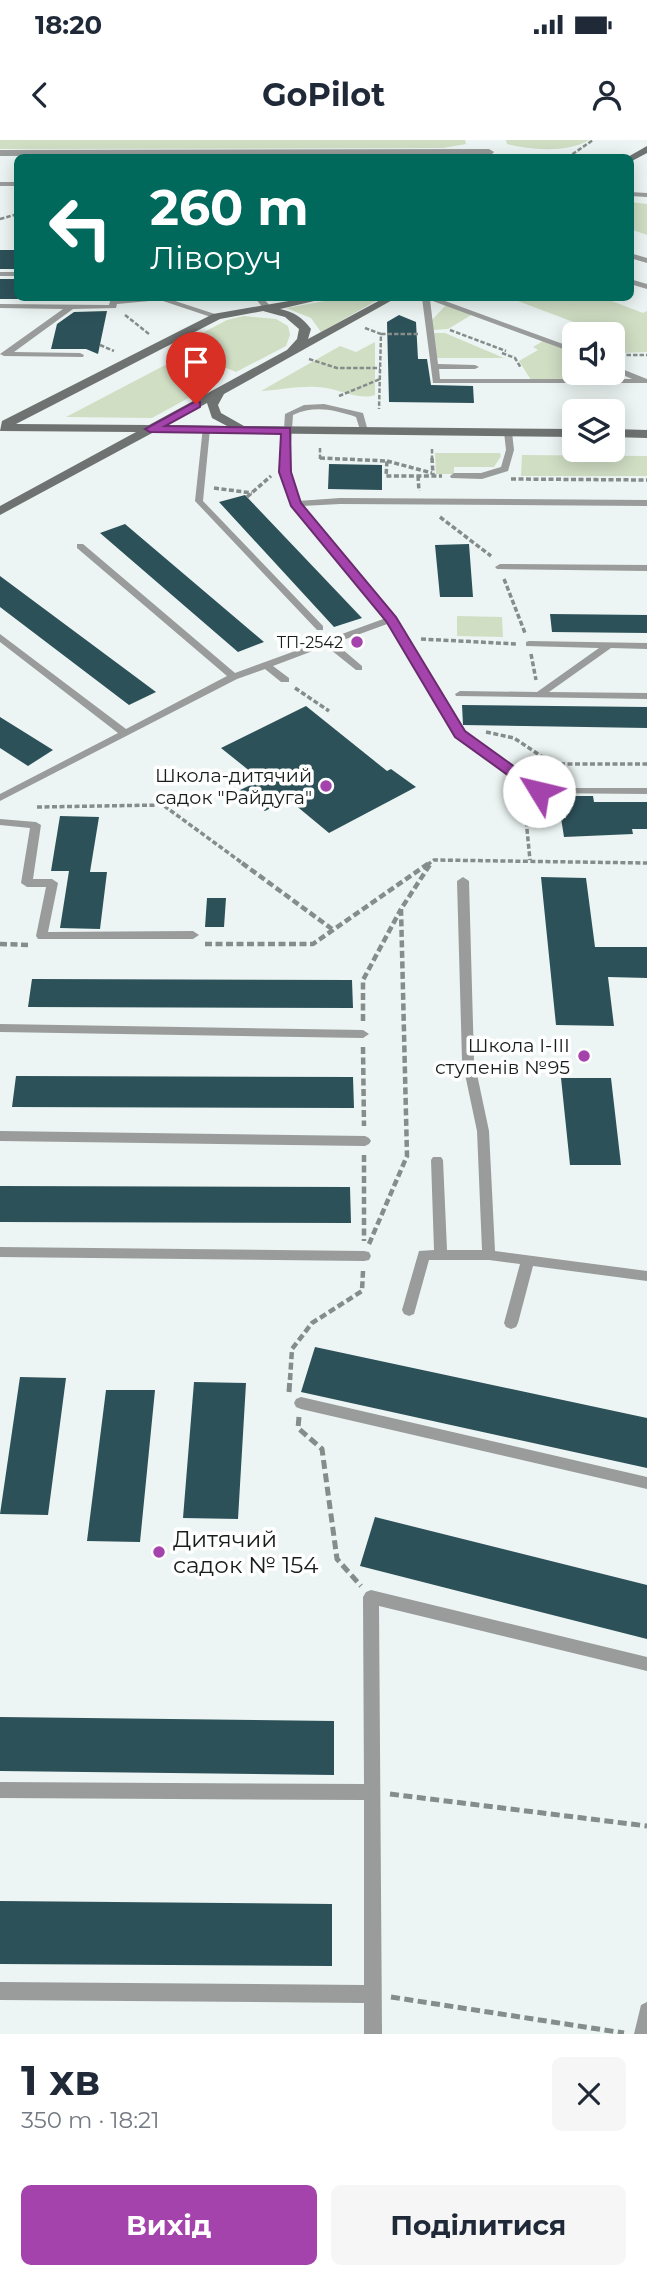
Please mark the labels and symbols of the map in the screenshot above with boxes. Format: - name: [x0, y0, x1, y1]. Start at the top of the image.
- pin: [166, 332, 226, 404]
- place label: ТП-2542: [277, 633, 343, 652]
- marker: ТП-2542: [349, 634, 365, 650]
- position arrow: [502, 754, 576, 828]
- place label: Школа-дитячий садок "Райдуга": [155, 764, 312, 809]
- marker: Школа-дитячий садок "Райдуга": [318, 778, 334, 794]
- place label: Школа І-ІІІ ступенів №95: [435, 1034, 570, 1079]
- marker: Школа І-ІІІ ступенів №95: [576, 1048, 592, 1064]
- place label: Дитячий садок № 154: [173, 1525, 319, 1579]
- marker: Дитячий садок № 154: [151, 1544, 167, 1560]

